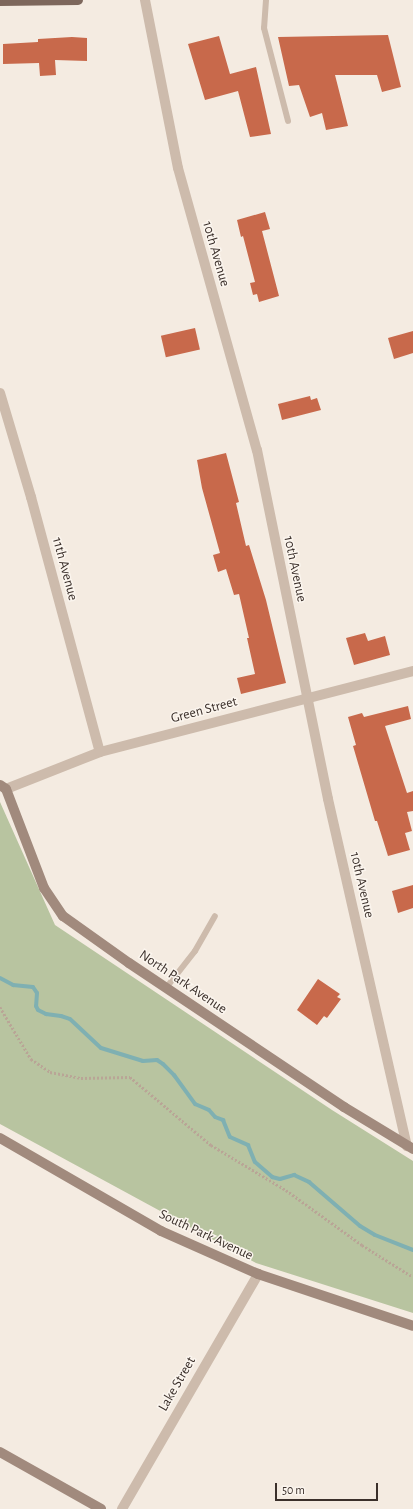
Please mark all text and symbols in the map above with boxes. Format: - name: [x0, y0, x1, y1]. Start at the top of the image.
- street label: 10th Avenue: [199, 219, 233, 289]
- street label: 10th Avenue: [280, 534, 310, 604]
- street label: 11th Avenue: [49, 536, 81, 602]
- street label: Green Street: [169, 693, 239, 727]
- street label: 10th Avenue: [346, 850, 378, 920]
- street label: North Park Avenue: [136, 947, 230, 1017]
- street label: South Park Avenue: [156, 1206, 256, 1264]
- street label: Lake Street: [155, 1354, 199, 1414]
- scale bar: [277, 1475, 380, 1501]
- text: 50 m: [282, 1484, 305, 1496]

